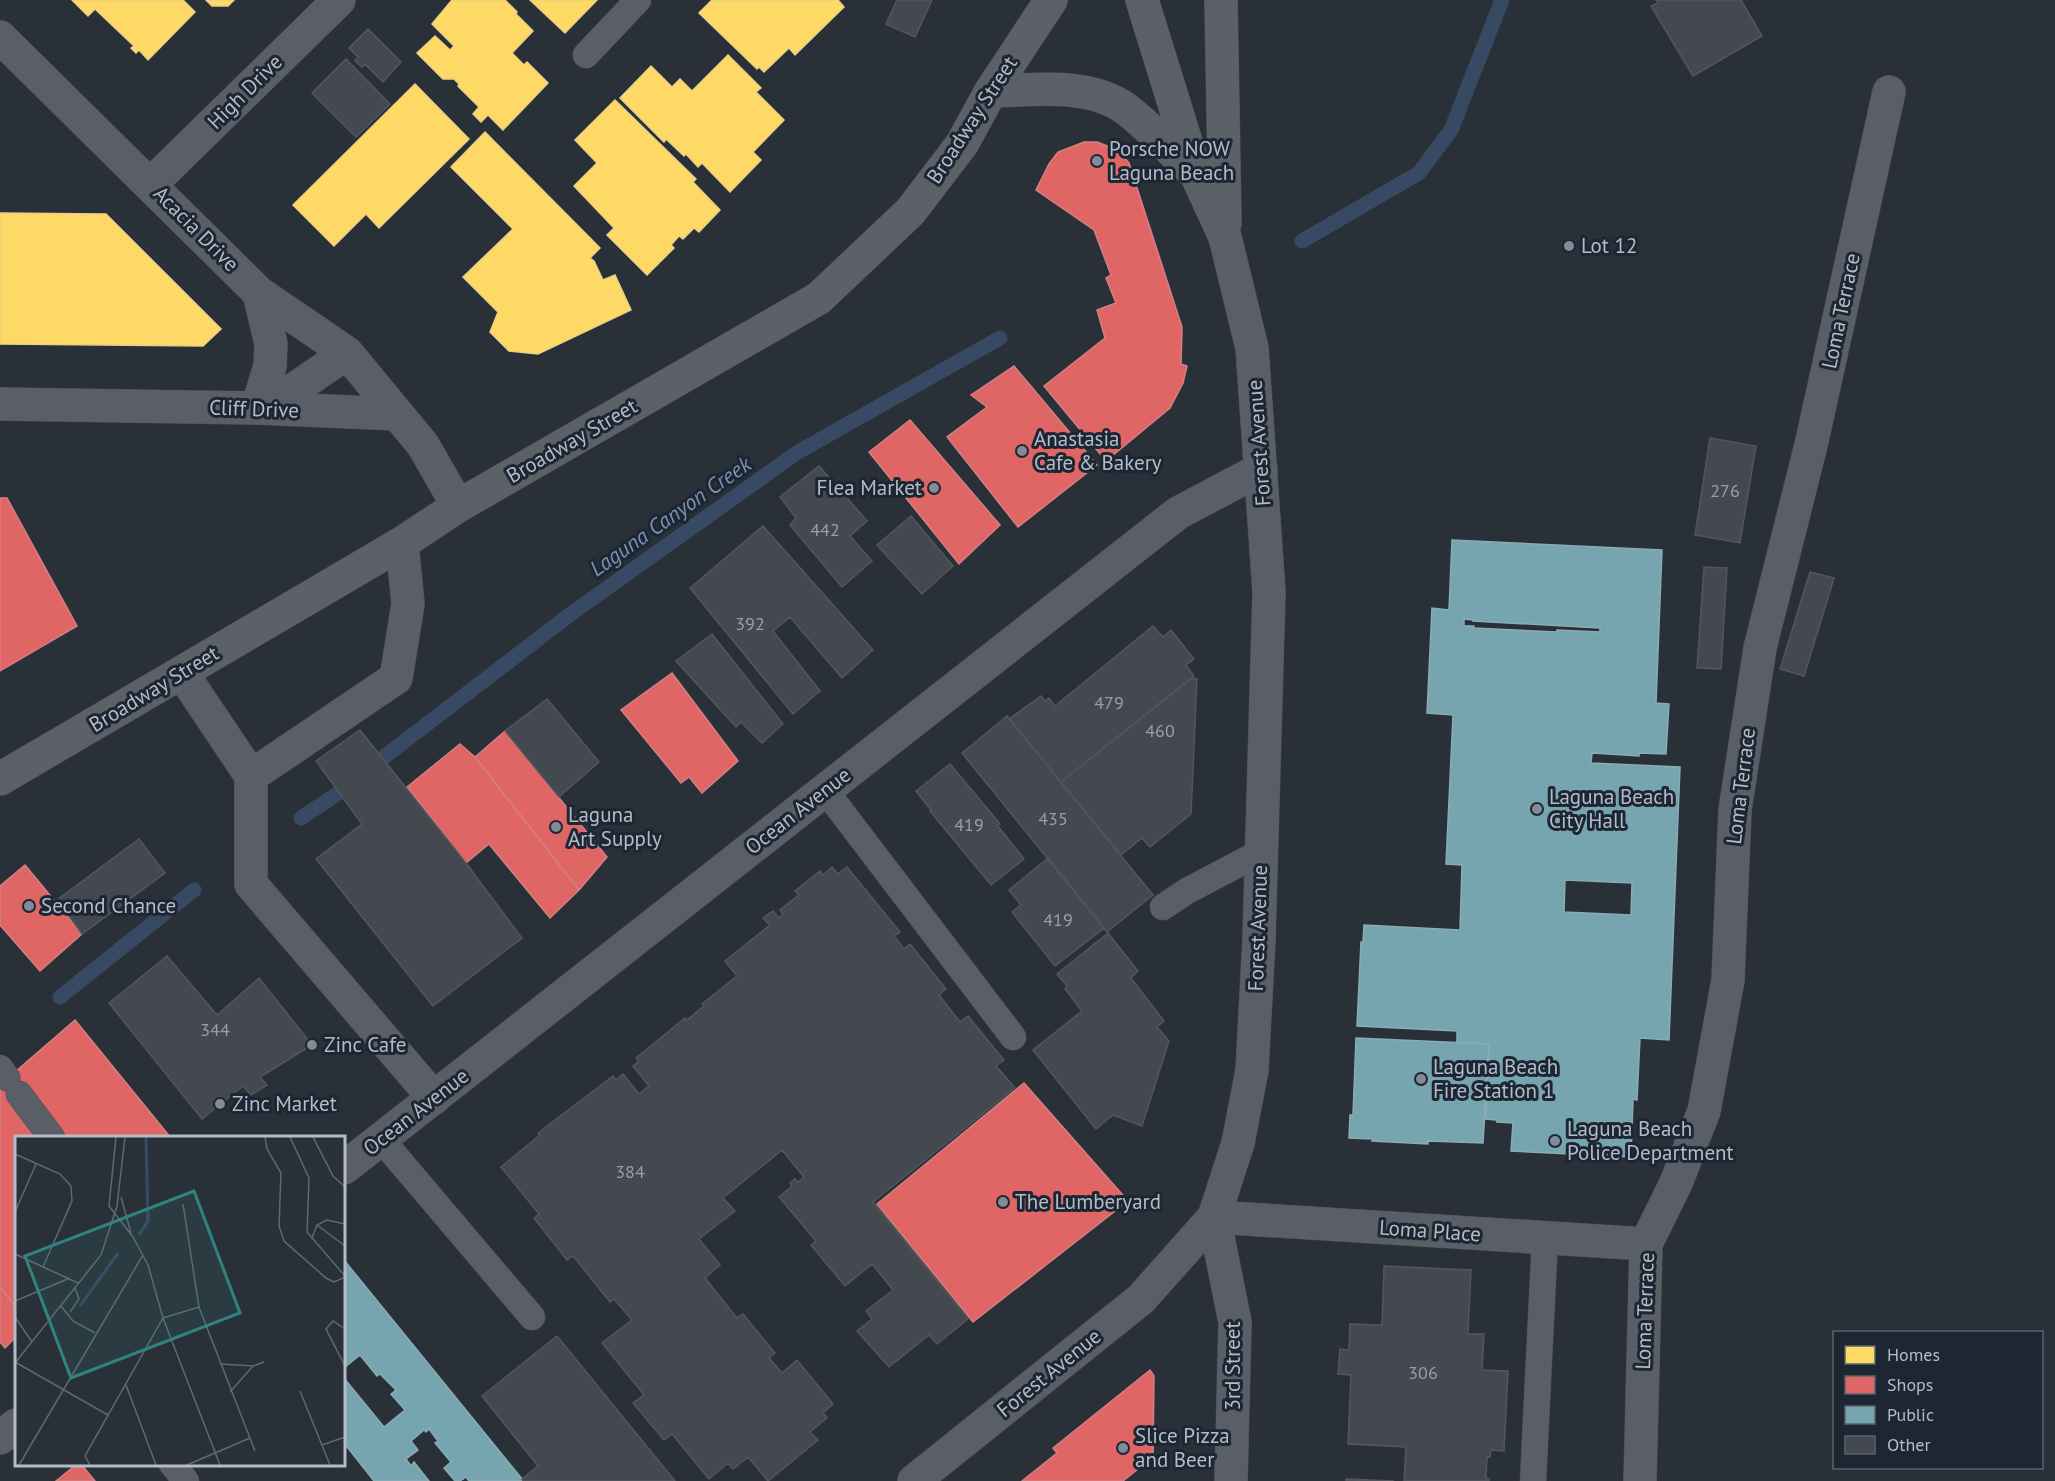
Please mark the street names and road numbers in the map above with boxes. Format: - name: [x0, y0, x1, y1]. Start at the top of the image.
- street label: High Drive: [201, 48, 288, 135]
- street label: Broadway Street: [920, 51, 1023, 189]
- street label: Acacia Drive: [148, 180, 245, 277]
- street label: Loma Terrace: [1815, 251, 1866, 371]
- street label: Forest Avenue: [1241, 379, 1276, 507]
- street label: Broadway Street: [502, 392, 642, 489]
- street label: Cliff Drive: [209, 393, 299, 424]
- street label: Broadway Street: [84, 639, 223, 738]
- street label: Loma Terrace: [1720, 726, 1761, 846]
- street label: Ocean Avenue: [740, 761, 856, 860]
- street label: Forest Avenue: [1242, 864, 1273, 992]
- street label: Ocean Avenue: [358, 1062, 474, 1161]
- street label: Loma Place: [1378, 1213, 1482, 1248]
- street label: Loma Terrace: [1629, 1252, 1660, 1370]
- street label: 3rd Street: [1219, 1321, 1246, 1411]
- street label: Forest Avenue: [991, 1322, 1106, 1423]

